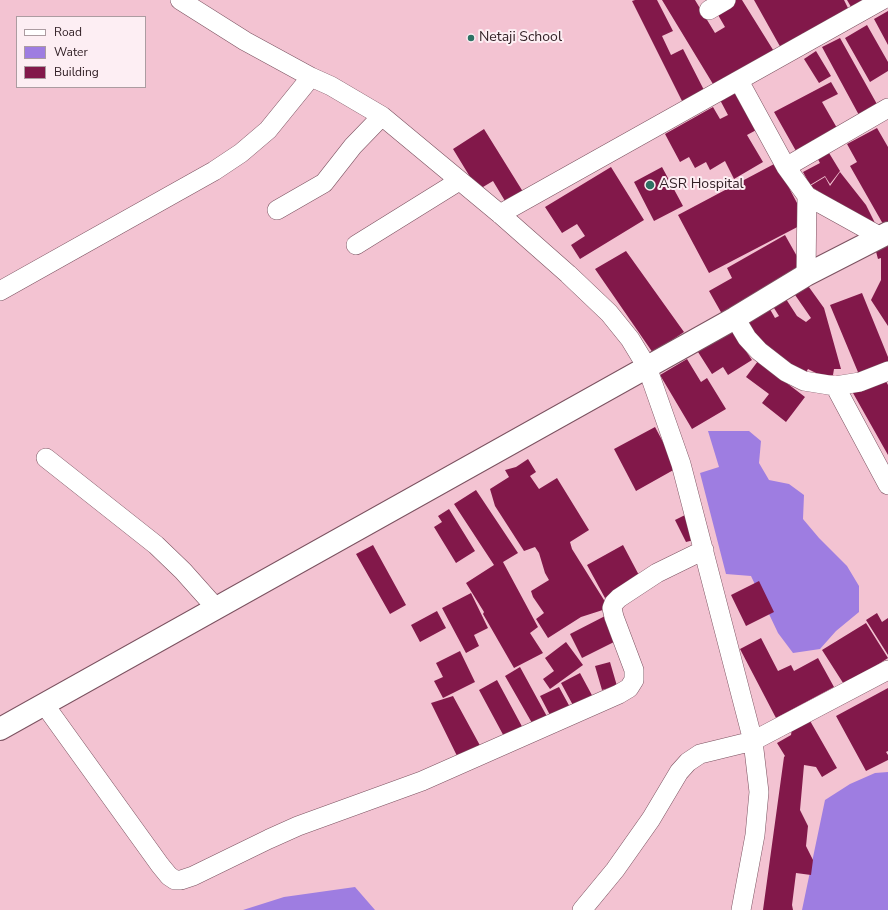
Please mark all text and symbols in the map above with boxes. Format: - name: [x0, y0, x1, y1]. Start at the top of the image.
- legend: [16, 16, 146, 88]
- text: Road: [54, 24, 82, 40]
- place label: Netaji School: [479, 30, 562, 46]
- marker: Netaji School: [466, 33, 476, 43]
- text: Water: [54, 44, 88, 60]
- text: Building: [54, 64, 99, 80]
- place label: ASR Hospital: [659, 177, 744, 193]
- marker: ASR Hospital: [644, 179, 656, 191]

